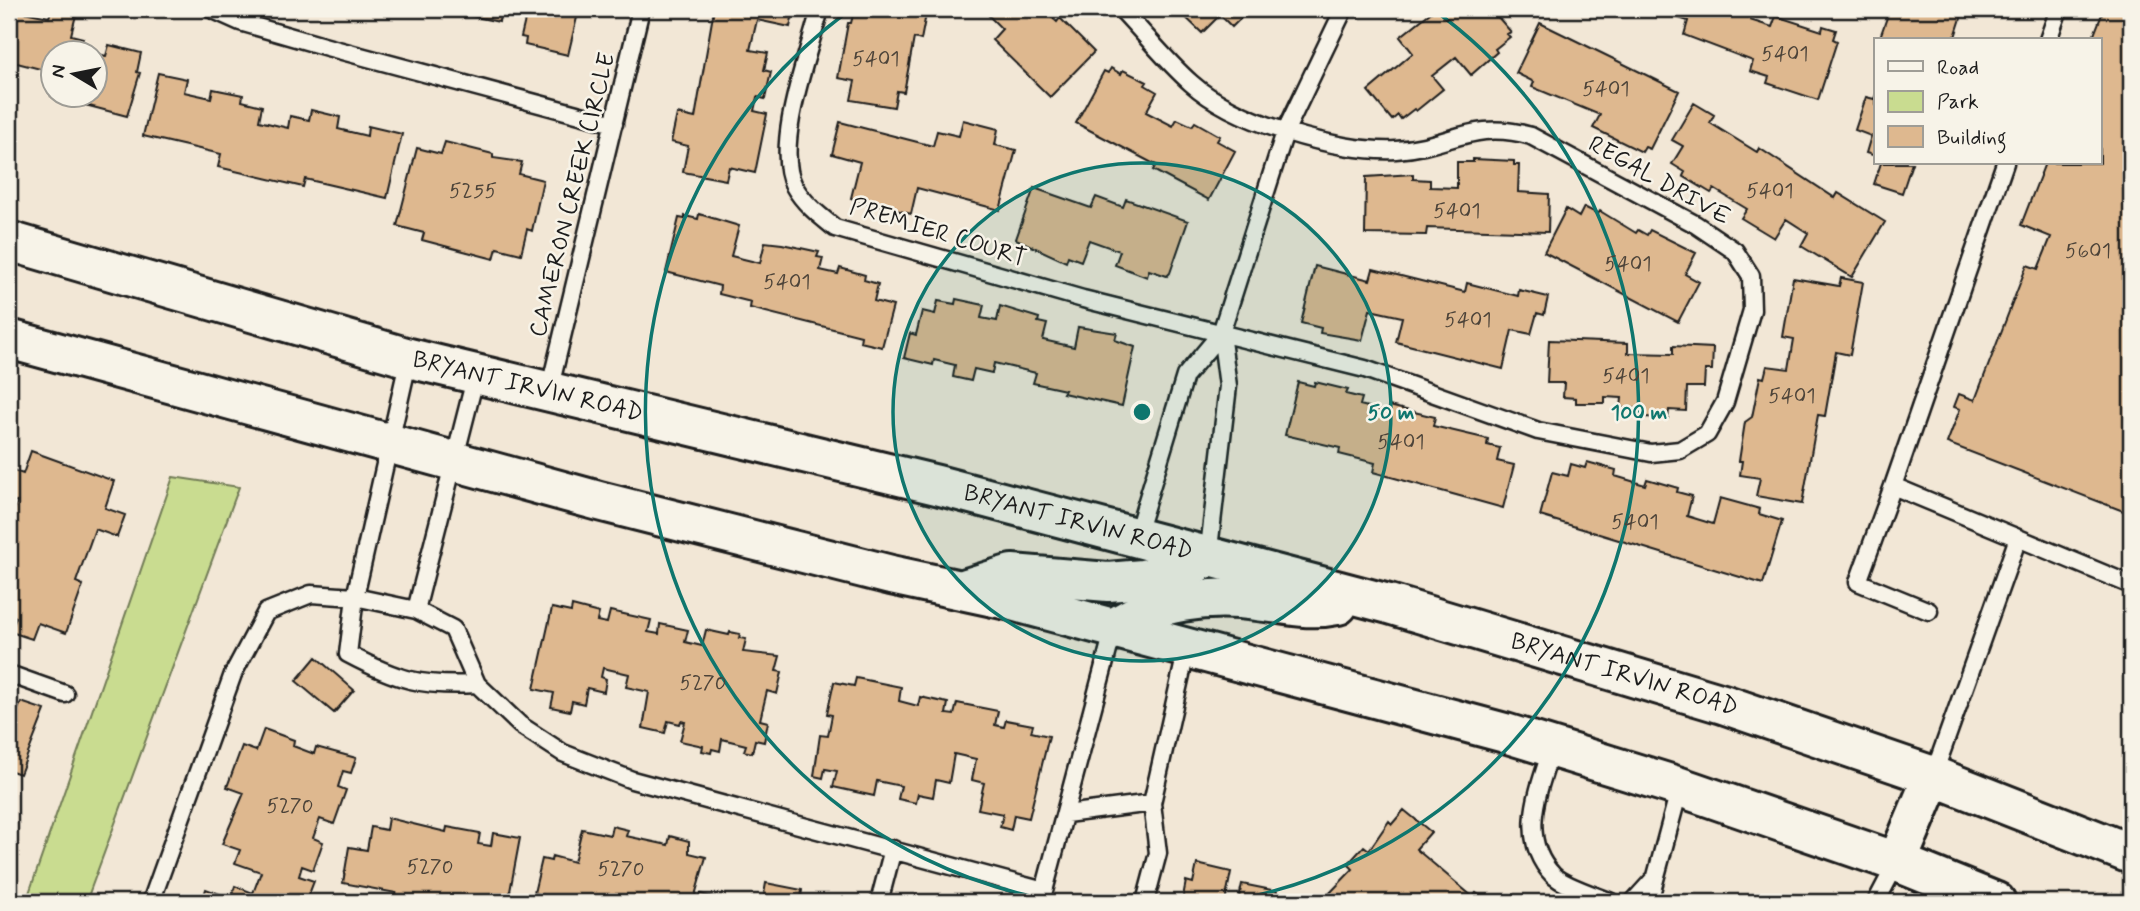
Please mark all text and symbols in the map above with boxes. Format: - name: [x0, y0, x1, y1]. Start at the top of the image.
- north arrow: [38, 38, 108, 108]
- legend: [1874, 38, 2102, 164]
- house number: 5401: [1761, 40, 1809, 68]
- house number: 5401: [852, 45, 900, 73]
- street label: CAMERON CREEK CIRCLE: [523, 50, 623, 340]
- text: Road: [1937, 54, 1979, 82]
- text: N: [45, 63, 72, 80]
- house number: 5401: [1582, 75, 1630, 103]
- text: Park: [1937, 88, 1979, 116]
- text: Building: [1937, 124, 2007, 154]
- street label: REGAL DRIVE: [1582, 129, 1736, 233]
- house number: 5255: [449, 177, 497, 205]
- house number: 5401: [1746, 177, 1794, 205]
- street label: PREMIER COURT: [846, 191, 1030, 275]
- house number: 5401: [1433, 197, 1481, 225]
- house number: 5601: [2065, 237, 2111, 265]
- house number: 5401: [1604, 250, 1652, 278]
- house number: 5401: [763, 268, 811, 296]
- house number: 5401: [1444, 306, 1492, 334]
- street label: BRYANT IRVIN ROAD: [410, 344, 646, 429]
- house number: 5401: [1602, 362, 1650, 390]
- house number: 5401: [1768, 382, 1816, 410]
- text: 50 m: [1368, 399, 1415, 427]
- text: 100 m: [1611, 399, 1667, 427]
- centre of rings: [1130, 400, 1154, 424]
- house number: 5401: [1377, 428, 1425, 456]
- street label: BRYANT IRVIN ROAD: [960, 477, 1196, 567]
- house number: 5401: [1611, 508, 1659, 536]
- street label: BRYANT IRVIN ROAD: [1507, 626, 1742, 724]
- house number: 5270: [679, 669, 727, 697]
- house number: 5270: [266, 792, 314, 820]
- house number: 5270: [406, 853, 454, 881]
- house number: 5270: [597, 855, 645, 883]

